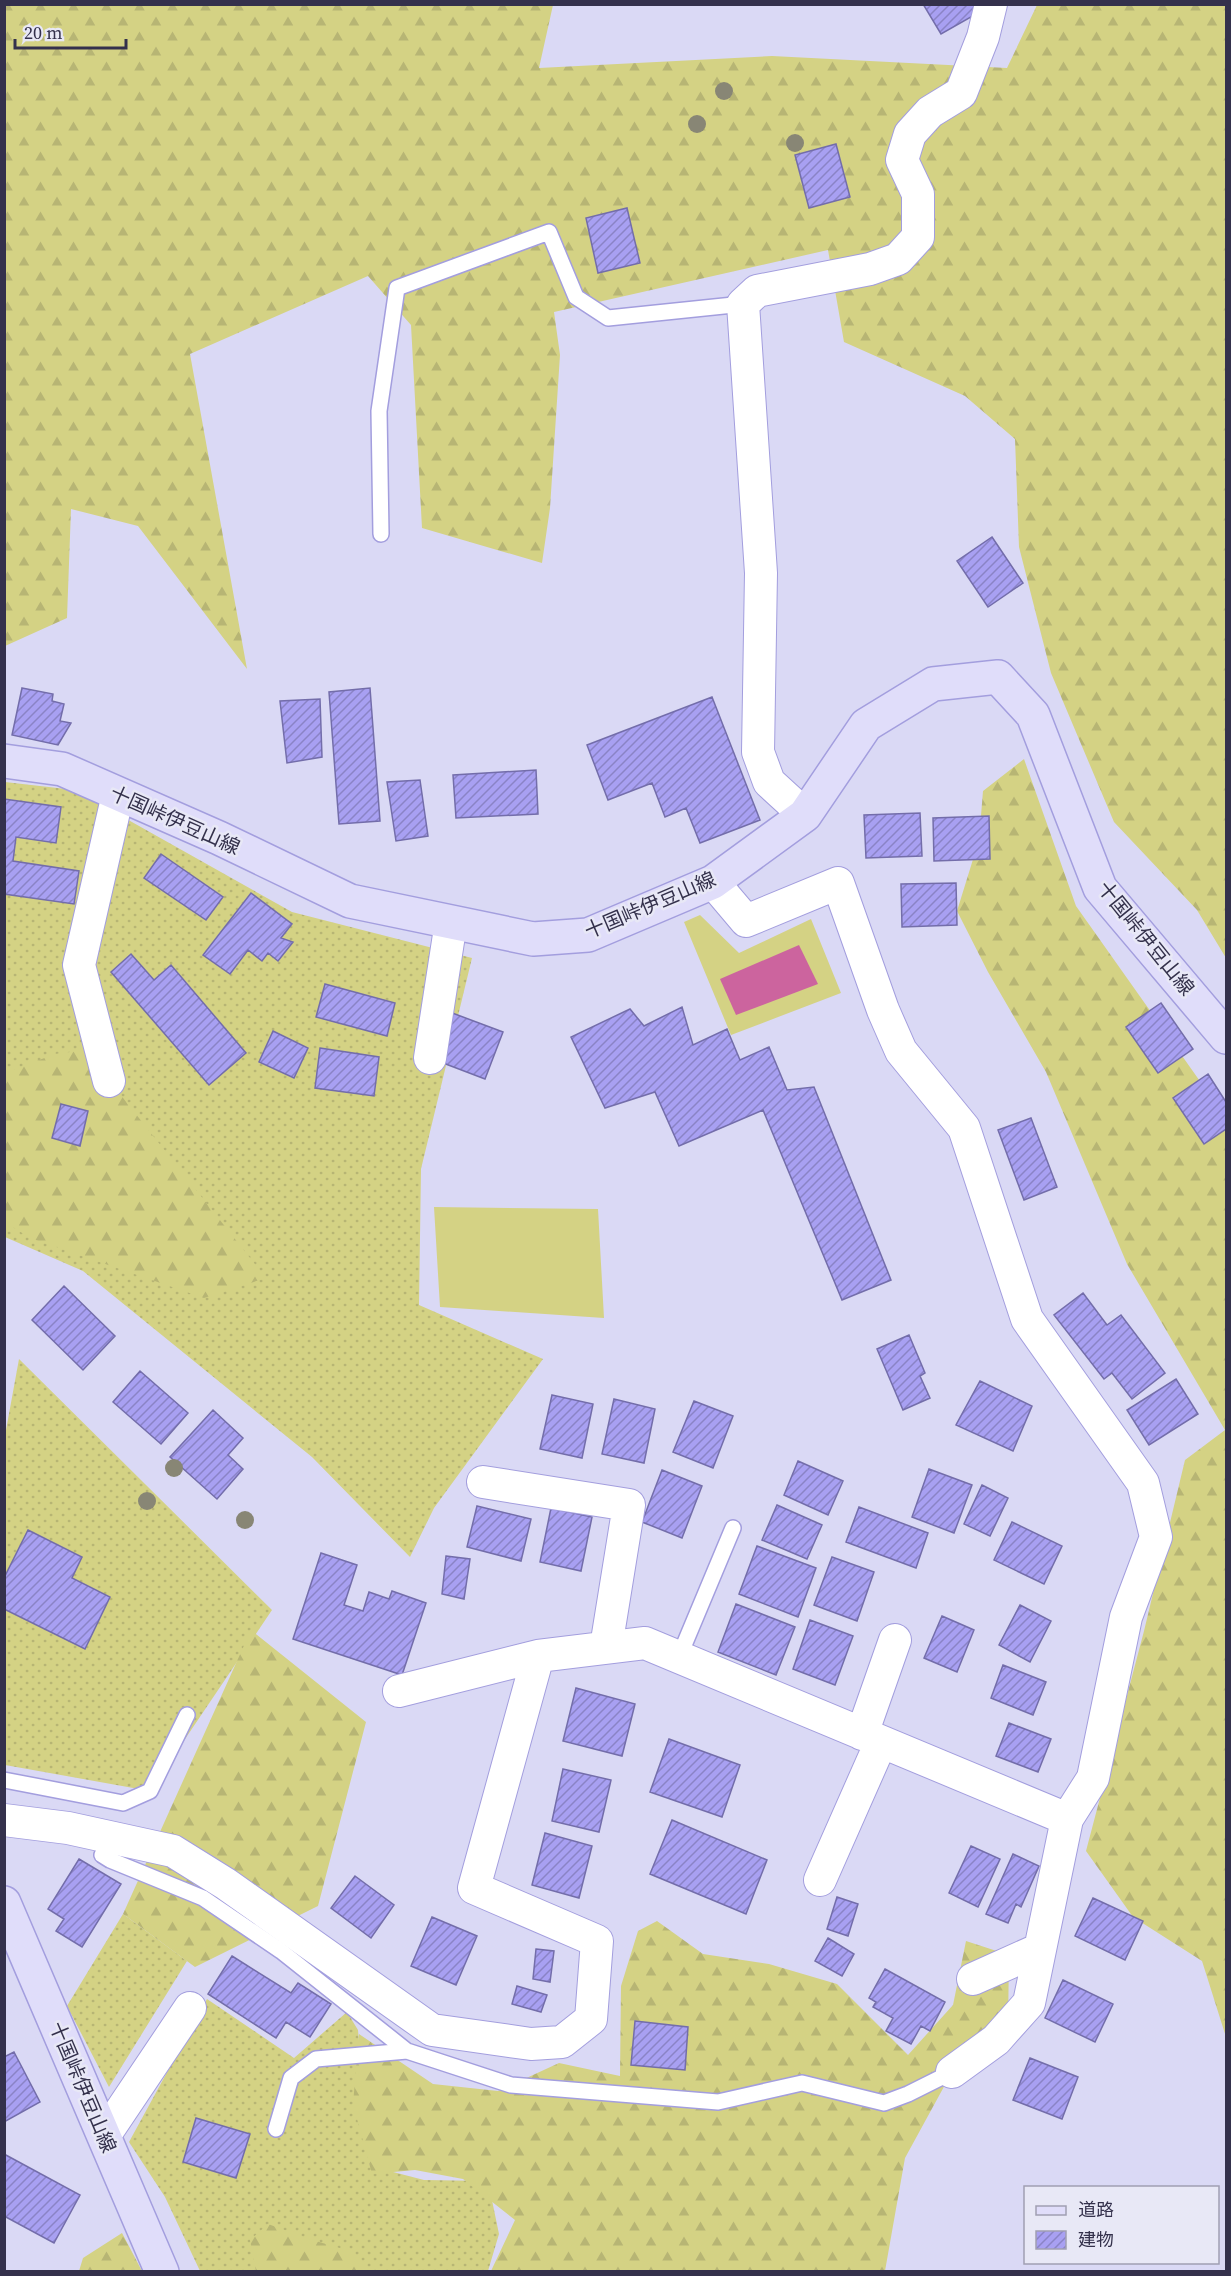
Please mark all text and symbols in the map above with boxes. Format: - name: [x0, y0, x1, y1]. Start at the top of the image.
- scale bar: [15, 12, 126, 50]
- text: 20 m: [24, 20, 62, 45]
- street label: 十国峠伊豆山線: [105, 779, 245, 861]
- street label: 十国峠伊豆山線: [580, 865, 720, 945]
- street label: 十国峠伊豆山線: [1091, 875, 1201, 1001]
- street label: 十国峠伊豆山線: [43, 2017, 123, 2157]
- legend: [1024, 2186, 1219, 2264]
- text: 道路: [1078, 2197, 1114, 2222]
- text: 建物: [1078, 2227, 1114, 2252]

